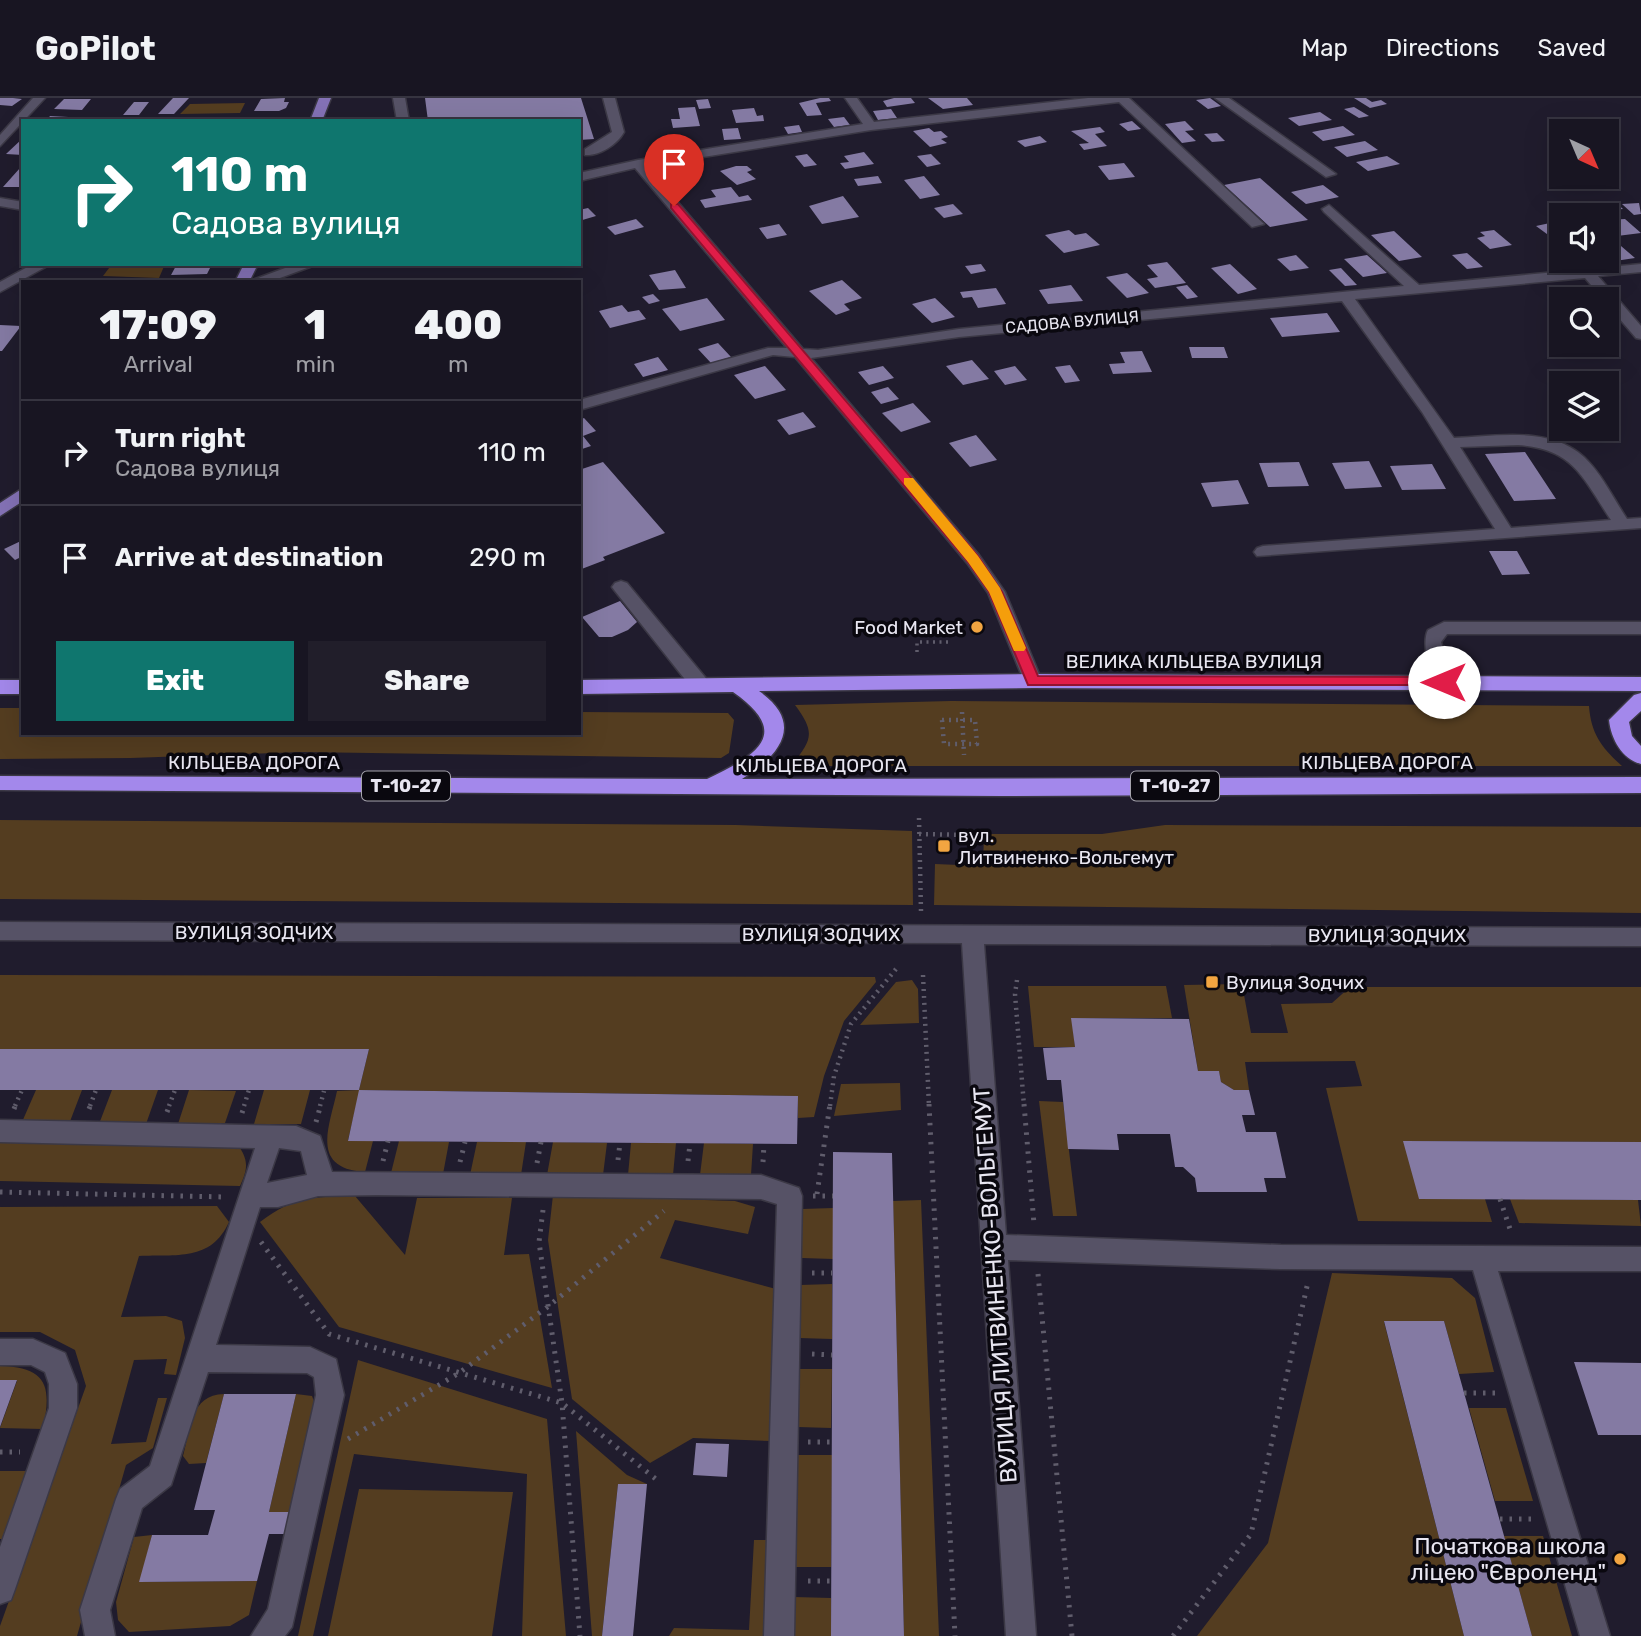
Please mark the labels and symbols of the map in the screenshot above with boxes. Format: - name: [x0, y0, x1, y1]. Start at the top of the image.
- north arrow: [1549, 119, 1619, 189]
- pin: [644, 134, 704, 206]
- street label: САДОВА ВУЛИЦЯ: [1004, 307, 1140, 337]
- place label: Food Market: [854, 616, 964, 639]
- marker: Food Market: [969, 619, 985, 635]
- position arrow: [1407, 645, 1481, 719]
- street label: ВЕЛИКА КІЛЬЦЕВА ВУЛИЦЯ: [1066, 650, 1322, 673]
- street label: КІЛЬЦЕВА ДОРОГА: [168, 751, 340, 774]
- street label: КІЛЬЦЕВА ДОРОГА: [1301, 751, 1473, 774]
- street label: КІЛЬЦЕВА ДОРОГА: [735, 754, 907, 777]
- road number: Т-10-27: [362, 772, 450, 800]
- road number: Т-10-27: [1131, 772, 1219, 800]
- place label: вул. Литвиненко-Вольгемут: [958, 824, 1174, 869]
- marker: вул. Литвиненко-Вольгемут: [936, 838, 952, 854]
- street label: ВУЛИЦЯ ЗОДЧИХ: [175, 921, 333, 944]
- street label: ВУЛИЦЯ ЗОДЧИХ: [742, 923, 900, 946]
- street label: ВУЛИЦЯ ЗОДЧИХ: [1308, 924, 1466, 947]
- place label: Вулиця Зодчих: [1226, 971, 1364, 994]
- marker: Вулиця Зодчих: [1204, 974, 1220, 990]
- street label: ВУЛИЦЯ ЛИТВИНЕНКО-ВОЛЬГЕМУТ: [967, 1086, 1023, 1484]
- place label: Початкова школа ліцею "Євроленд": [1411, 1532, 1606, 1586]
- marker: Початкова школа ліцею "Євроленд": [1612, 1551, 1628, 1567]

